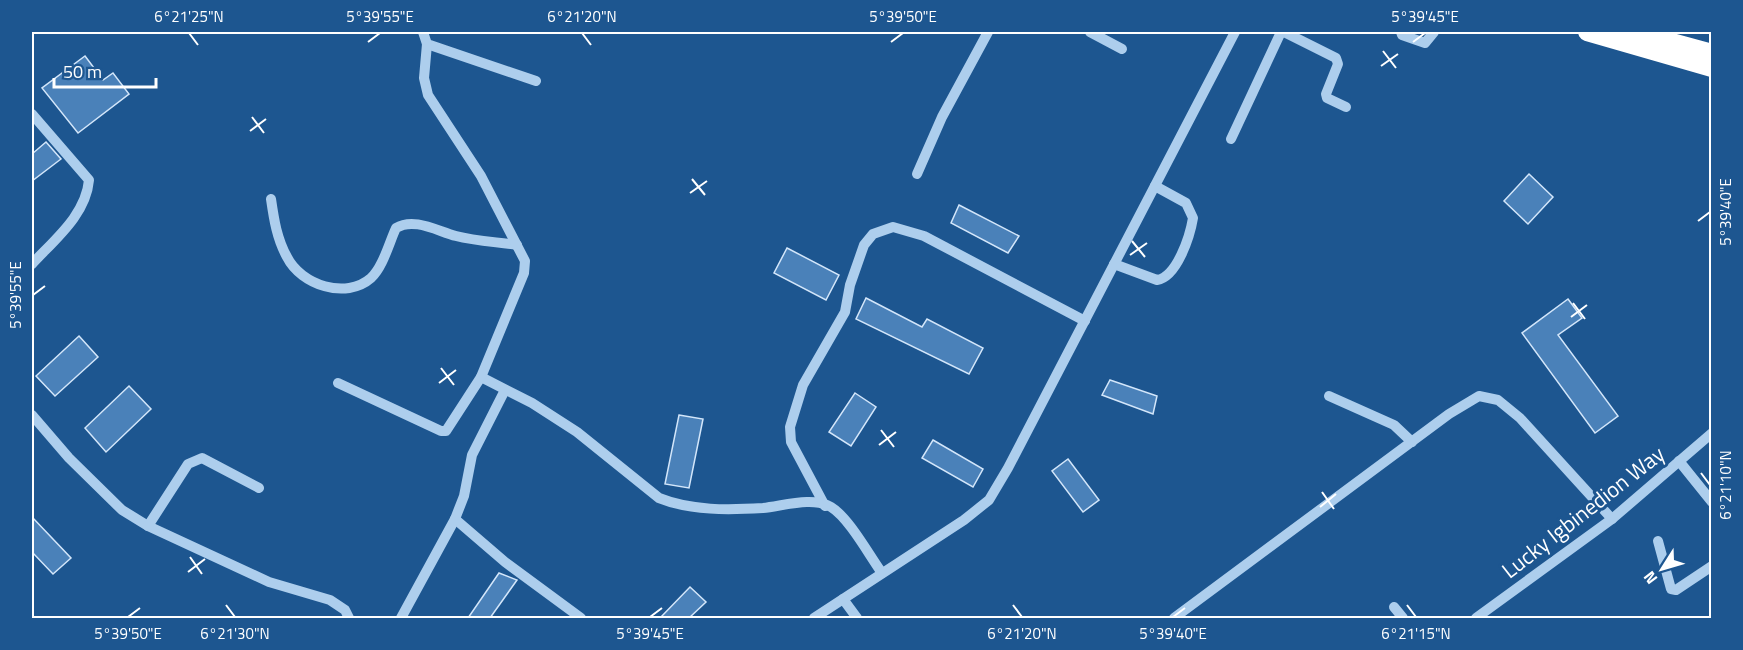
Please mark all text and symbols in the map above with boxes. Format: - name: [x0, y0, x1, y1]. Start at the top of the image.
- text: 6°21'25"N: [154, 5, 224, 28]
- text: 5°39'55"E: [346, 5, 414, 28]
- text: 6°21'20"N: [547, 5, 617, 28]
- text: 5°39'50"E: [869, 5, 937, 28]
- text: 5°39'45"E: [1391, 5, 1459, 28]
- scale bar: [54, 51, 156, 89]
- text: 50 m: [63, 58, 102, 85]
- text: 5°39'40"E: [1714, 178, 1737, 246]
- text: 5°39'55"E: [4, 261, 27, 329]
- street label: Lucky Igbinedion Way: [1494, 437, 1672, 587]
- text: 6°21'10"N: [1714, 450, 1737, 520]
- north arrow: [1632, 539, 1692, 599]
- text: N: [1637, 566, 1663, 590]
- text: 5°39'50"E: [94, 622, 162, 645]
- text: 6°21'30"N: [200, 622, 270, 645]
- text: 5°39'45"E: [616, 622, 684, 645]
- text: 6°21'20"N: [987, 622, 1057, 645]
- text: 5°39'40"E: [1139, 622, 1207, 645]
- text: 6°21'15"N: [1381, 622, 1451, 645]

